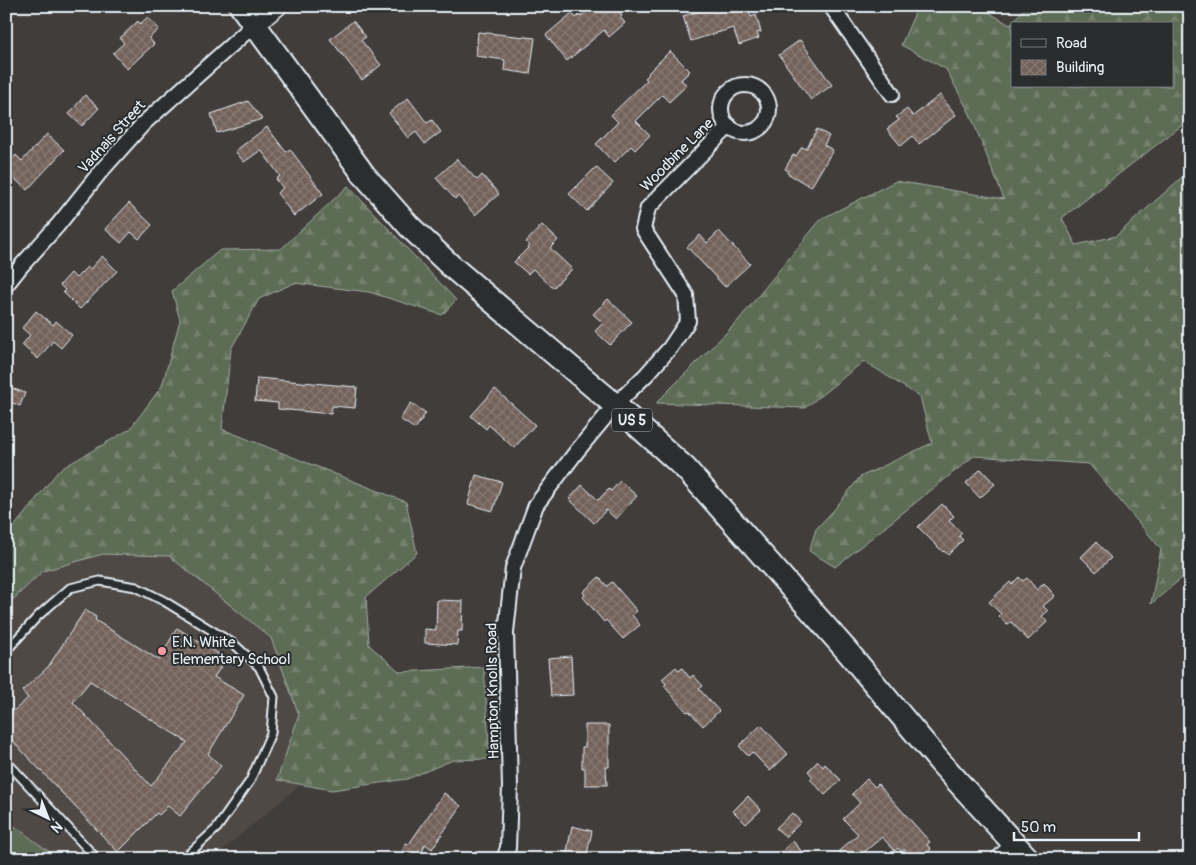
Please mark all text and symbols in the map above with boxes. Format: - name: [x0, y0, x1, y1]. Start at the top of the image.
- legend: [1011, 22, 1174, 88]
- text: Road: [1056, 34, 1087, 53]
- text: Building: [1056, 58, 1104, 77]
- street label: Vadnais Street: [74, 96, 151, 178]
- street label: Woodbine Lane: [636, 114, 718, 196]
- road number: US 5: [612, 408, 652, 432]
- street label: Hampton Knolls Road: [482, 623, 504, 759]
- place label: E.N. White Elementary School: [172, 633, 291, 669]
- marker: E.N. White Elementary School: [156, 645, 168, 657]
- north arrow: [22, 792, 72, 842]
- scale bar: [1014, 810, 1138, 842]
- text: N: [47, 818, 66, 837]
- text: 50 m: [1021, 818, 1056, 837]

